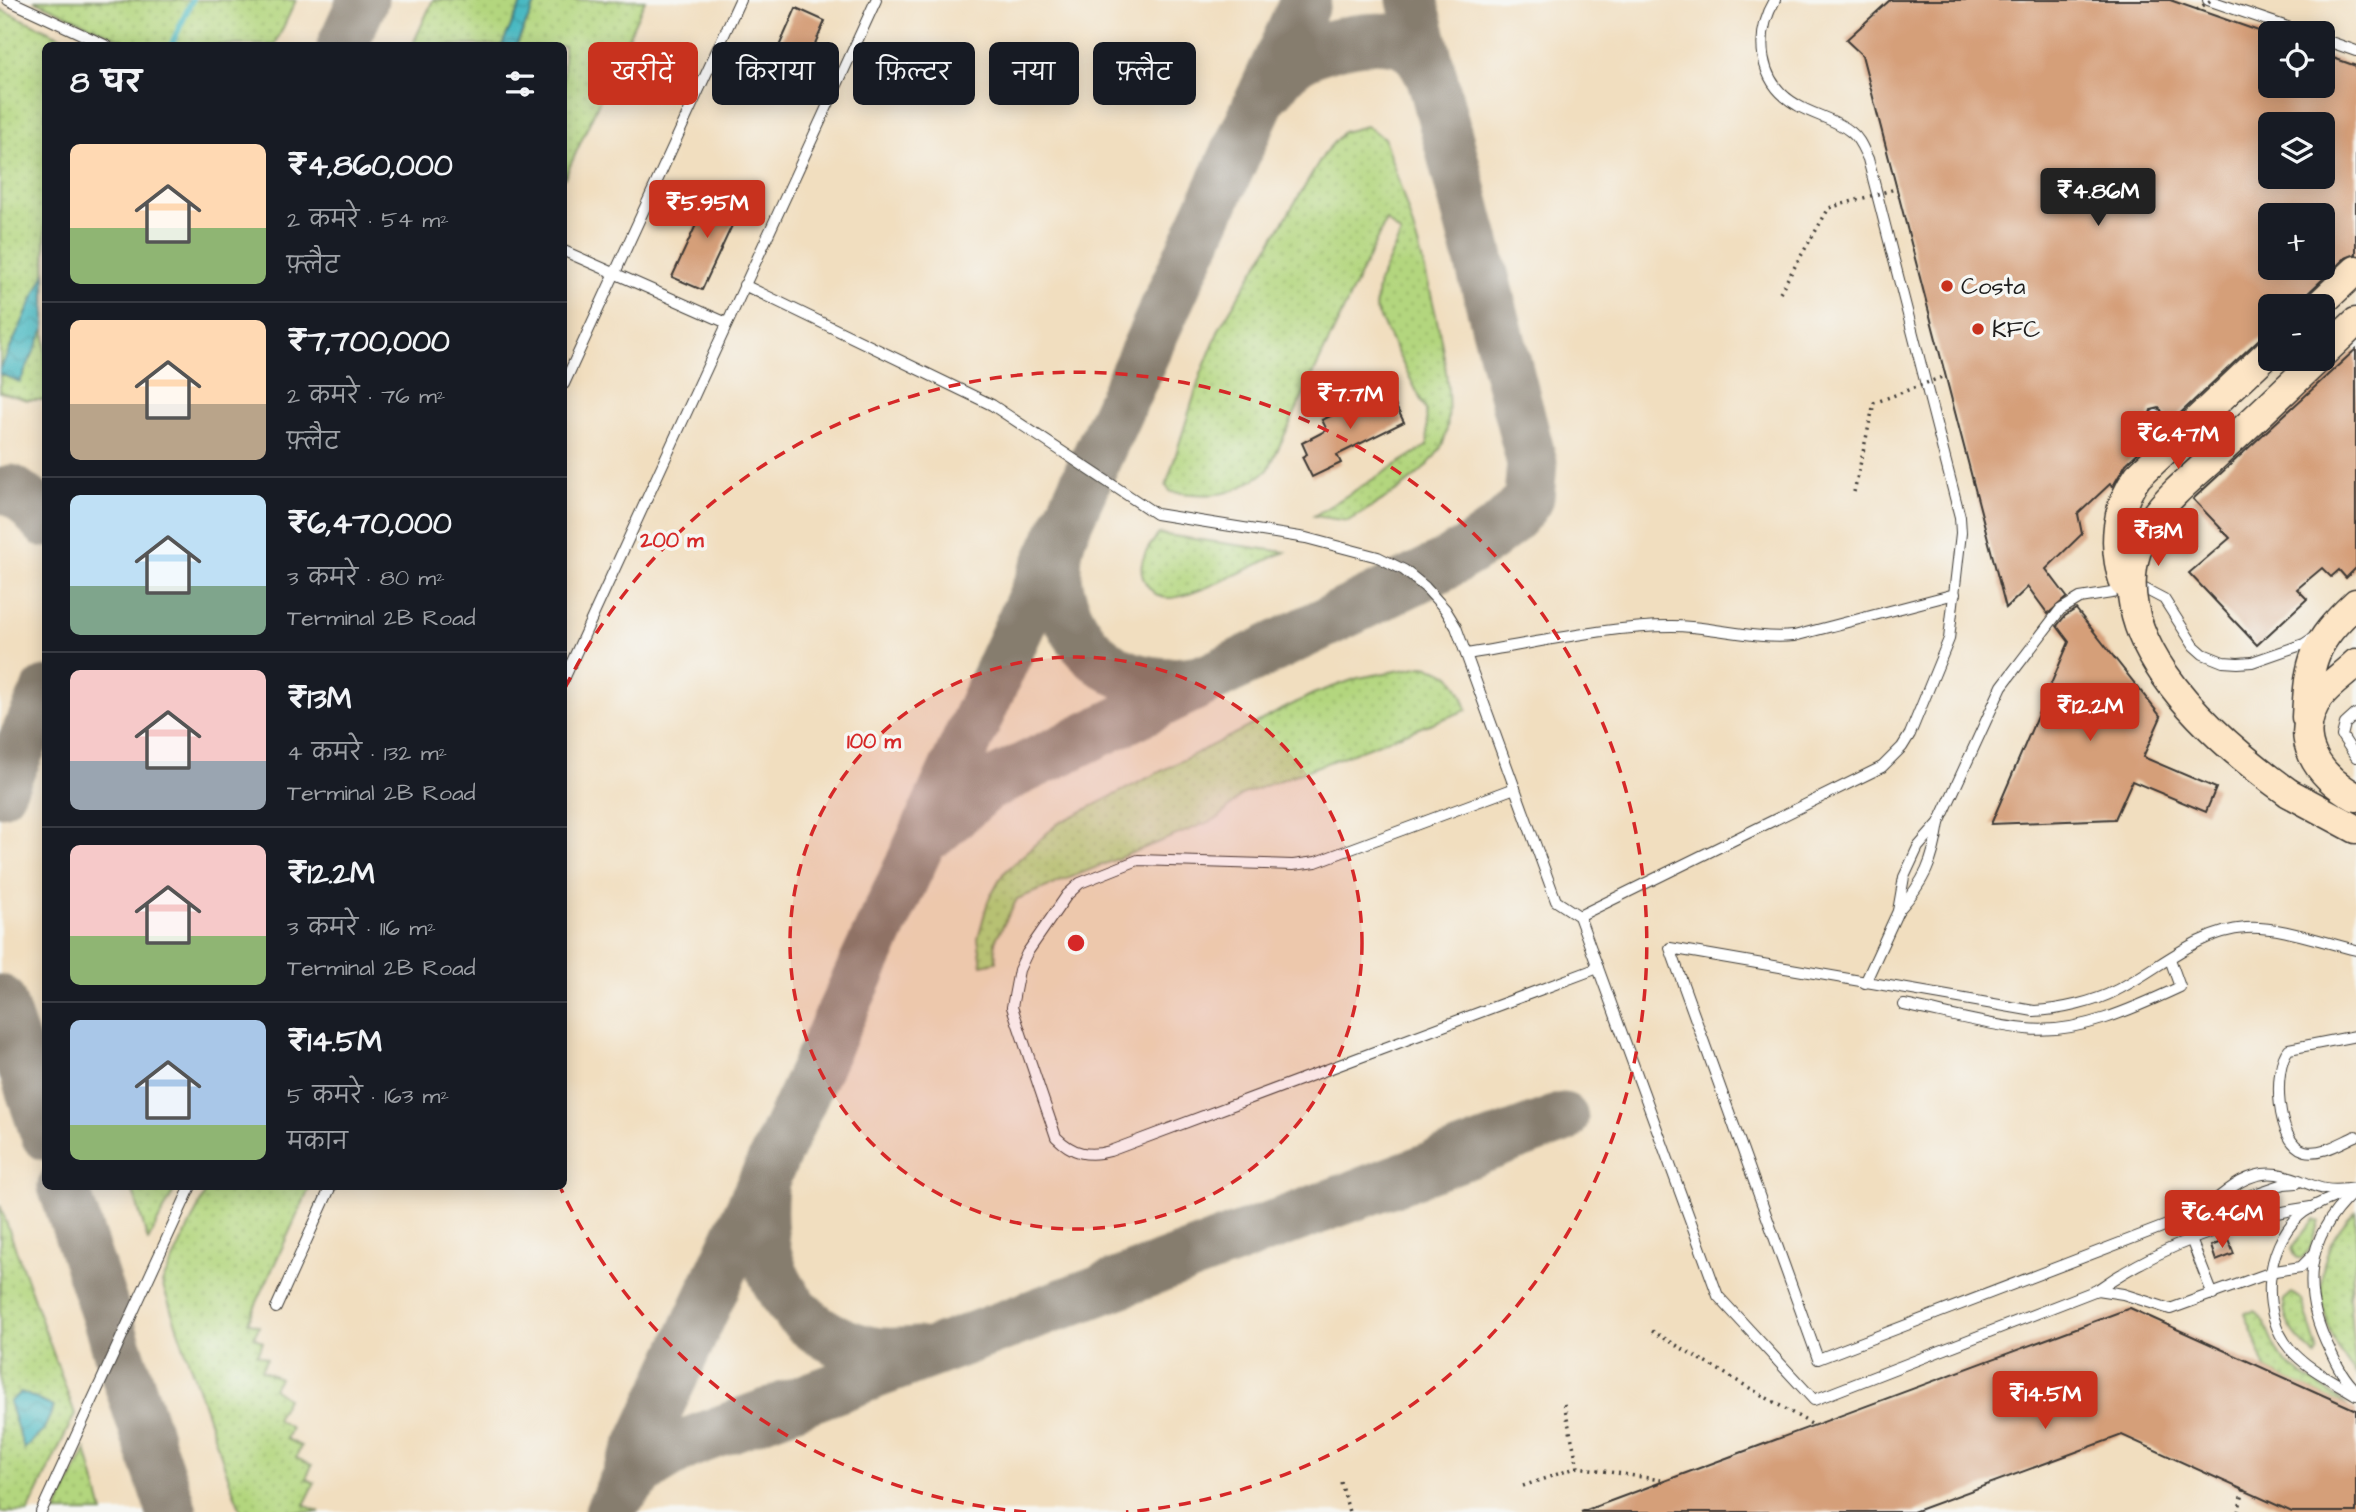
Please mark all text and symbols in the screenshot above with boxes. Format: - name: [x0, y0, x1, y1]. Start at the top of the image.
- map controls: [2258, 21, 2335, 371]
- button: locate: [2258, 21, 2335, 98]
- chip: खरीदें: [588, 42, 698, 105]
- chip: किराया: [712, 42, 839, 105]
- chip: फ़िल्टर: [853, 42, 975, 105]
- chip: नया: [989, 42, 1079, 105]
- chip: फ़्लैट: [1093, 42, 1196, 105]
- text: 8 घर: [70, 62, 141, 104]
- icon: filters: [501, 65, 539, 103]
- button: layers: [2258, 112, 2335, 189]
- text: ₹4,860,000: [287, 145, 453, 187]
- pin: ₹4.86M: [2041, 168, 2155, 228]
- icon: home: [126, 172, 210, 256]
- text: ₹4.86M: [2056, 175, 2140, 207]
- pin: ₹5.95M: [650, 180, 764, 240]
- text: ₹5.95M: [665, 187, 749, 219]
- button: +: [2258, 203, 2335, 280]
- text: 2 कमरे · 54 m²: [287, 204, 449, 236]
- text: फ़्लैट: [287, 250, 339, 282]
- place label: Costa: [1961, 270, 2025, 304]
- marker: Costa: [1939, 278, 1955, 294]
- button: −: [2258, 294, 2335, 371]
- place label: KFC: [1992, 313, 2040, 347]
- text: ₹7,700,000: [287, 321, 450, 363]
- marker: KFC: [1970, 321, 1986, 337]
- icon: home: [126, 348, 210, 432]
- pin: ₹7.7M: [1301, 372, 1399, 431]
- text: ₹7.7M: [1317, 378, 1383, 410]
- text: 2 कमरे · 76 m²: [287, 380, 446, 412]
- pin: ₹6.47M: [2121, 412, 2235, 471]
- text: ₹6.47M: [2137, 418, 2219, 450]
- text: फ़्लैट: [287, 426, 339, 458]
- text: ₹6,470,000: [287, 503, 452, 545]
- pin: ₹13M: [2117, 508, 2199, 568]
- text: ₹13M: [2133, 515, 2183, 547]
- icon: home: [126, 523, 210, 607]
- text: 200 m: [639, 526, 704, 555]
- text: 3 कमरे · 80 m²: [287, 562, 445, 594]
- text: Terminal 2B Road: [287, 602, 475, 634]
- text: ₹13M: [287, 678, 352, 720]
- pin: ₹12.2M: [2033, 684, 2147, 743]
- text: ₹12.2M: [2056, 690, 2124, 722]
- icon: home: [126, 698, 210, 782]
- text: 100 m: [847, 727, 902, 756]
- text: 4 कमरे · 132 m²: [287, 737, 447, 769]
- text: Terminal 2B Road: [287, 777, 475, 809]
- text: ₹12.2M: [287, 853, 375, 895]
- icon: home: [126, 873, 210, 957]
- text: 3 कमरे · 116 m²: [287, 912, 436, 944]
- centre of rings: [1064, 931, 1088, 955]
- text: Terminal 2B Road: [287, 952, 475, 984]
- text: ₹14.5M: [287, 1021, 382, 1063]
- icon: home: [126, 1048, 210, 1132]
- text: 5 कमरे · 163 m²: [287, 1080, 449, 1112]
- text: मकान: [287, 1126, 348, 1158]
- pin: ₹6.46M: [2165, 1190, 2279, 1250]
- text: ₹6.46M: [2181, 1197, 2263, 1229]
- pin: ₹14.5M: [1988, 1372, 2102, 1431]
- text: ₹14.5M: [2009, 1378, 2081, 1410]

